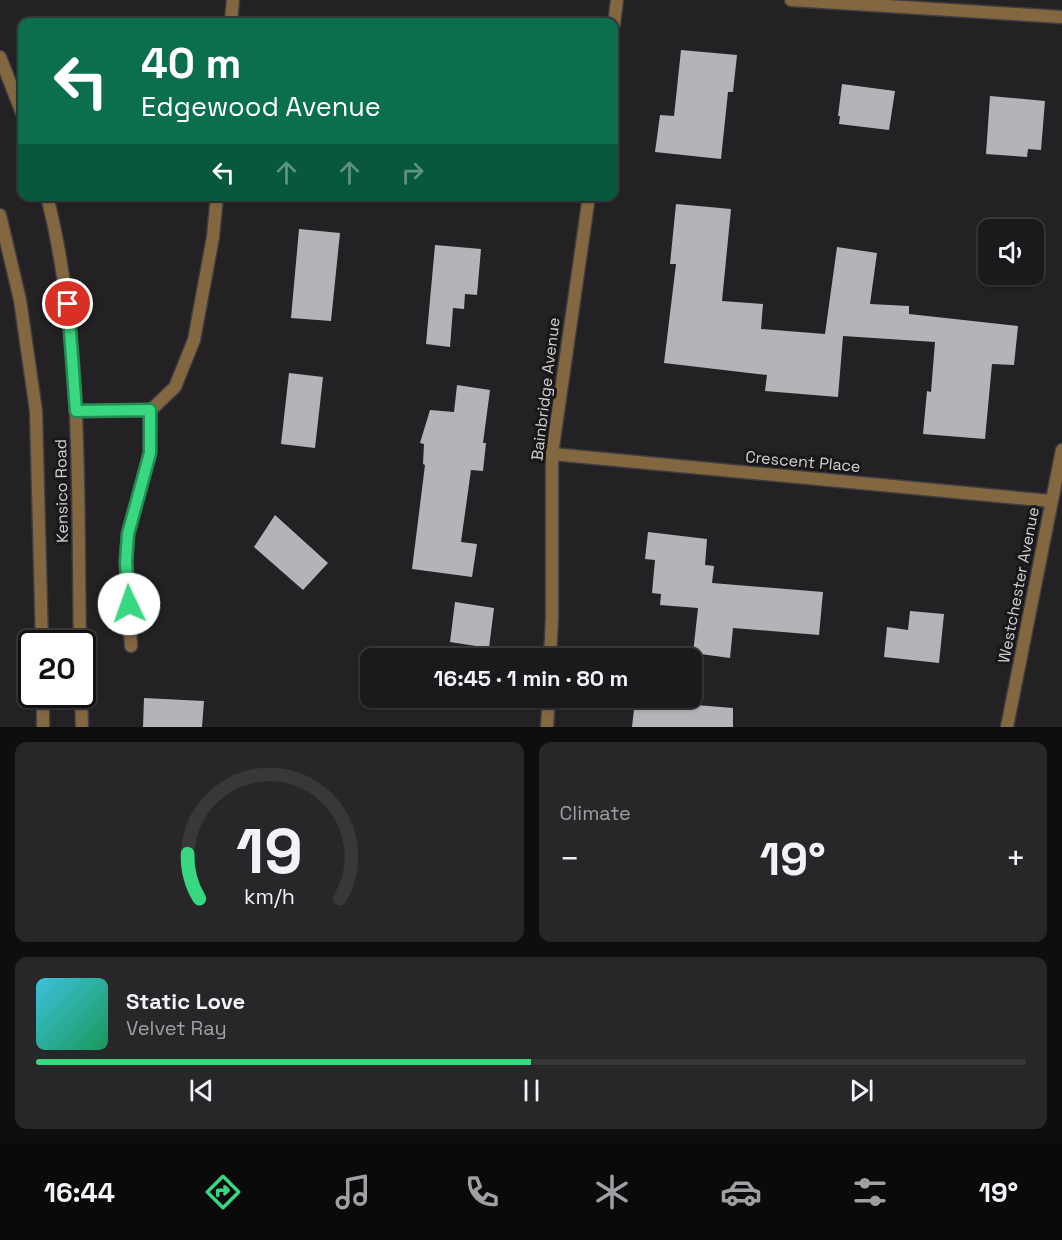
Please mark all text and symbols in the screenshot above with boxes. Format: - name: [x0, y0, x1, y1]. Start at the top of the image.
- text: 40 m: [141, 37, 241, 90]
- icon: left: [42, 42, 120, 120]
- text: Edgewood Avenue: [141, 89, 381, 124]
- icon: left: [207, 156, 240, 189]
- icon: ahead: [270, 156, 303, 189]
- icon: ahead: [333, 156, 366, 189]
- icon: right: [396, 156, 429, 189]
- map controls: [978, 219, 1044, 285]
- button: sound: [978, 219, 1044, 285]
- pin: [42, 278, 93, 329]
- icon: arrive: [51, 287, 84, 320]
- street label: Bainbridge Avenue: [526, 316, 565, 462]
- street label: Kensico Road: [50, 439, 73, 543]
- street label: Crescent Place: [744, 446, 861, 477]
- street label: Westchester Avenue: [993, 505, 1044, 665]
- position arrow: [97, 572, 161, 636]
- speed limit sign: 20: [18, 630, 96, 708]
- text: 16:45 · 1 min · 80 m: [434, 664, 628, 692]
- text: Climate: [560, 800, 631, 826]
- text: 19: [236, 812, 303, 891]
- text: 19°: [760, 831, 826, 888]
- text: −: [560, 838, 580, 880]
- text: +: [1006, 838, 1026, 880]
- text: km/h: [244, 883, 295, 910]
- text: Static Love: [126, 987, 245, 1015]
- text: Velvet Ray: [126, 1015, 227, 1041]
- icon: previous: [185, 1074, 218, 1107]
- icon: pause: [515, 1074, 548, 1107]
- icon: next: [845, 1074, 878, 1107]
- icon: directions: [202, 1171, 244, 1213]
- icon: music: [332, 1171, 374, 1213]
- icon: phone: [461, 1171, 503, 1213]
- icon: climate: [591, 1171, 633, 1213]
- icon: car: [720, 1171, 762, 1213]
- icon: filters: [849, 1171, 891, 1213]
- text: 16:44: [44, 1175, 115, 1210]
- text: 19°: [979, 1175, 1018, 1210]

